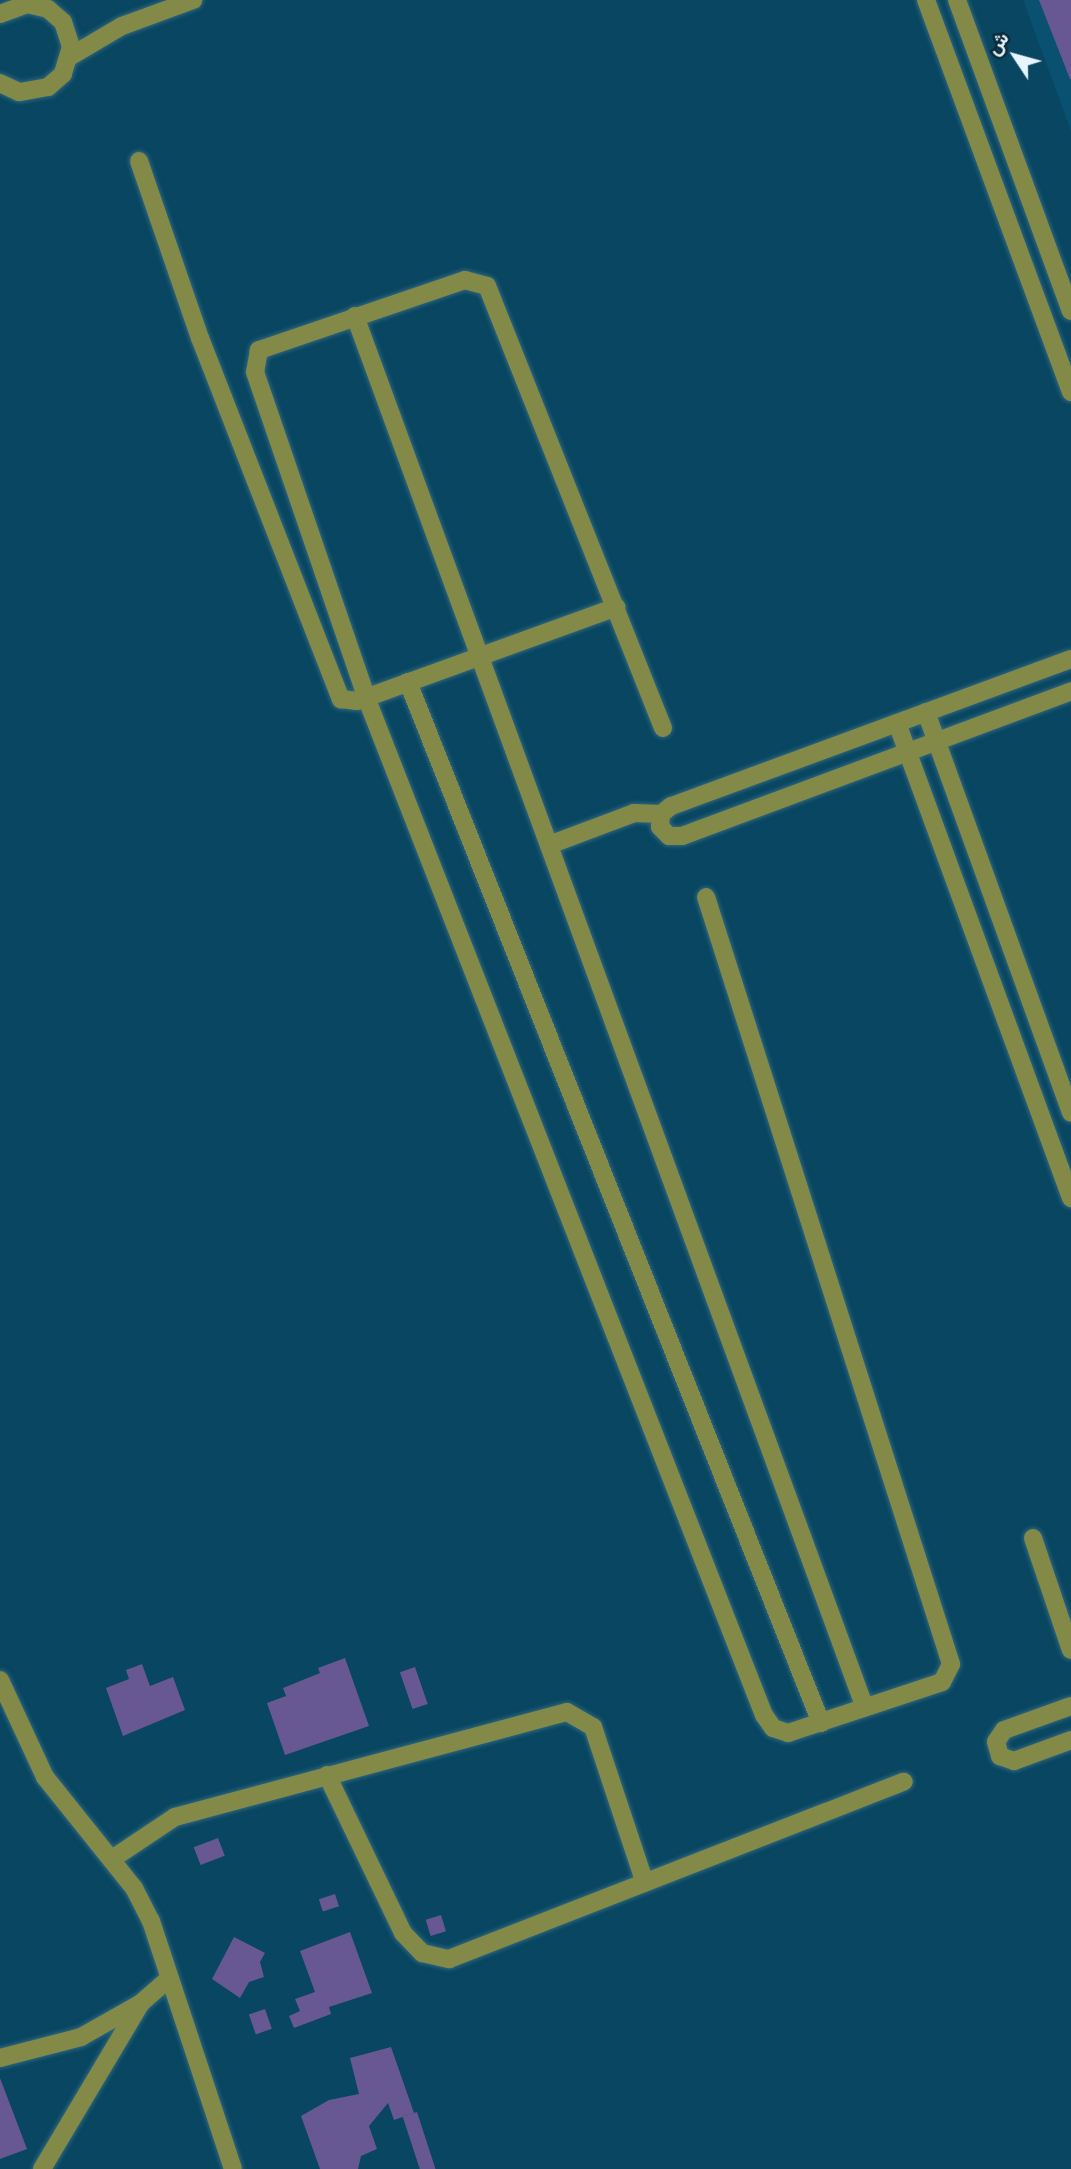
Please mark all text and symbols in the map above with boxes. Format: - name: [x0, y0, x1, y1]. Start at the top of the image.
- north arrow: [980, 21, 1050, 91]
- text: ش: [982, 27, 1014, 59]

